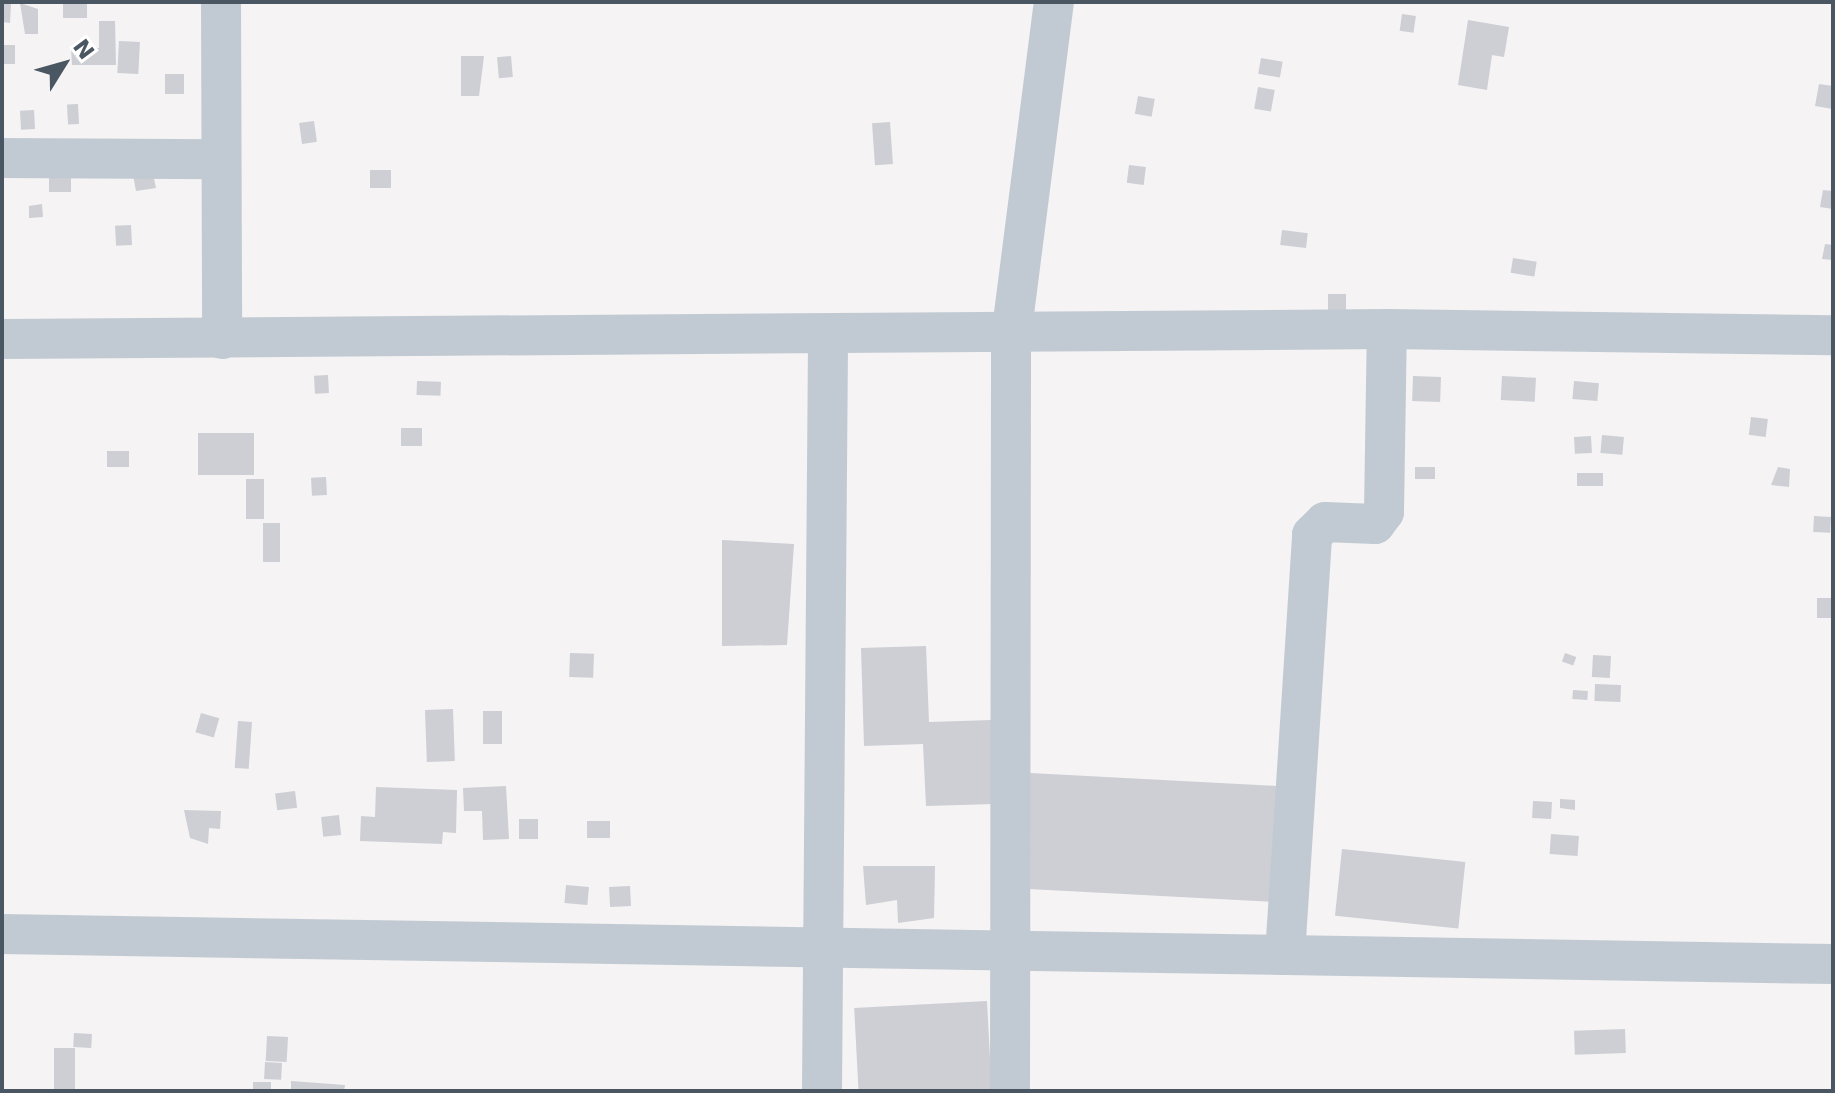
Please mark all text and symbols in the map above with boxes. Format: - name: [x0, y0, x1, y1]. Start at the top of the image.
- north arrow: [24, 24, 104, 104]
- text: N: [68, 34, 99, 64]

